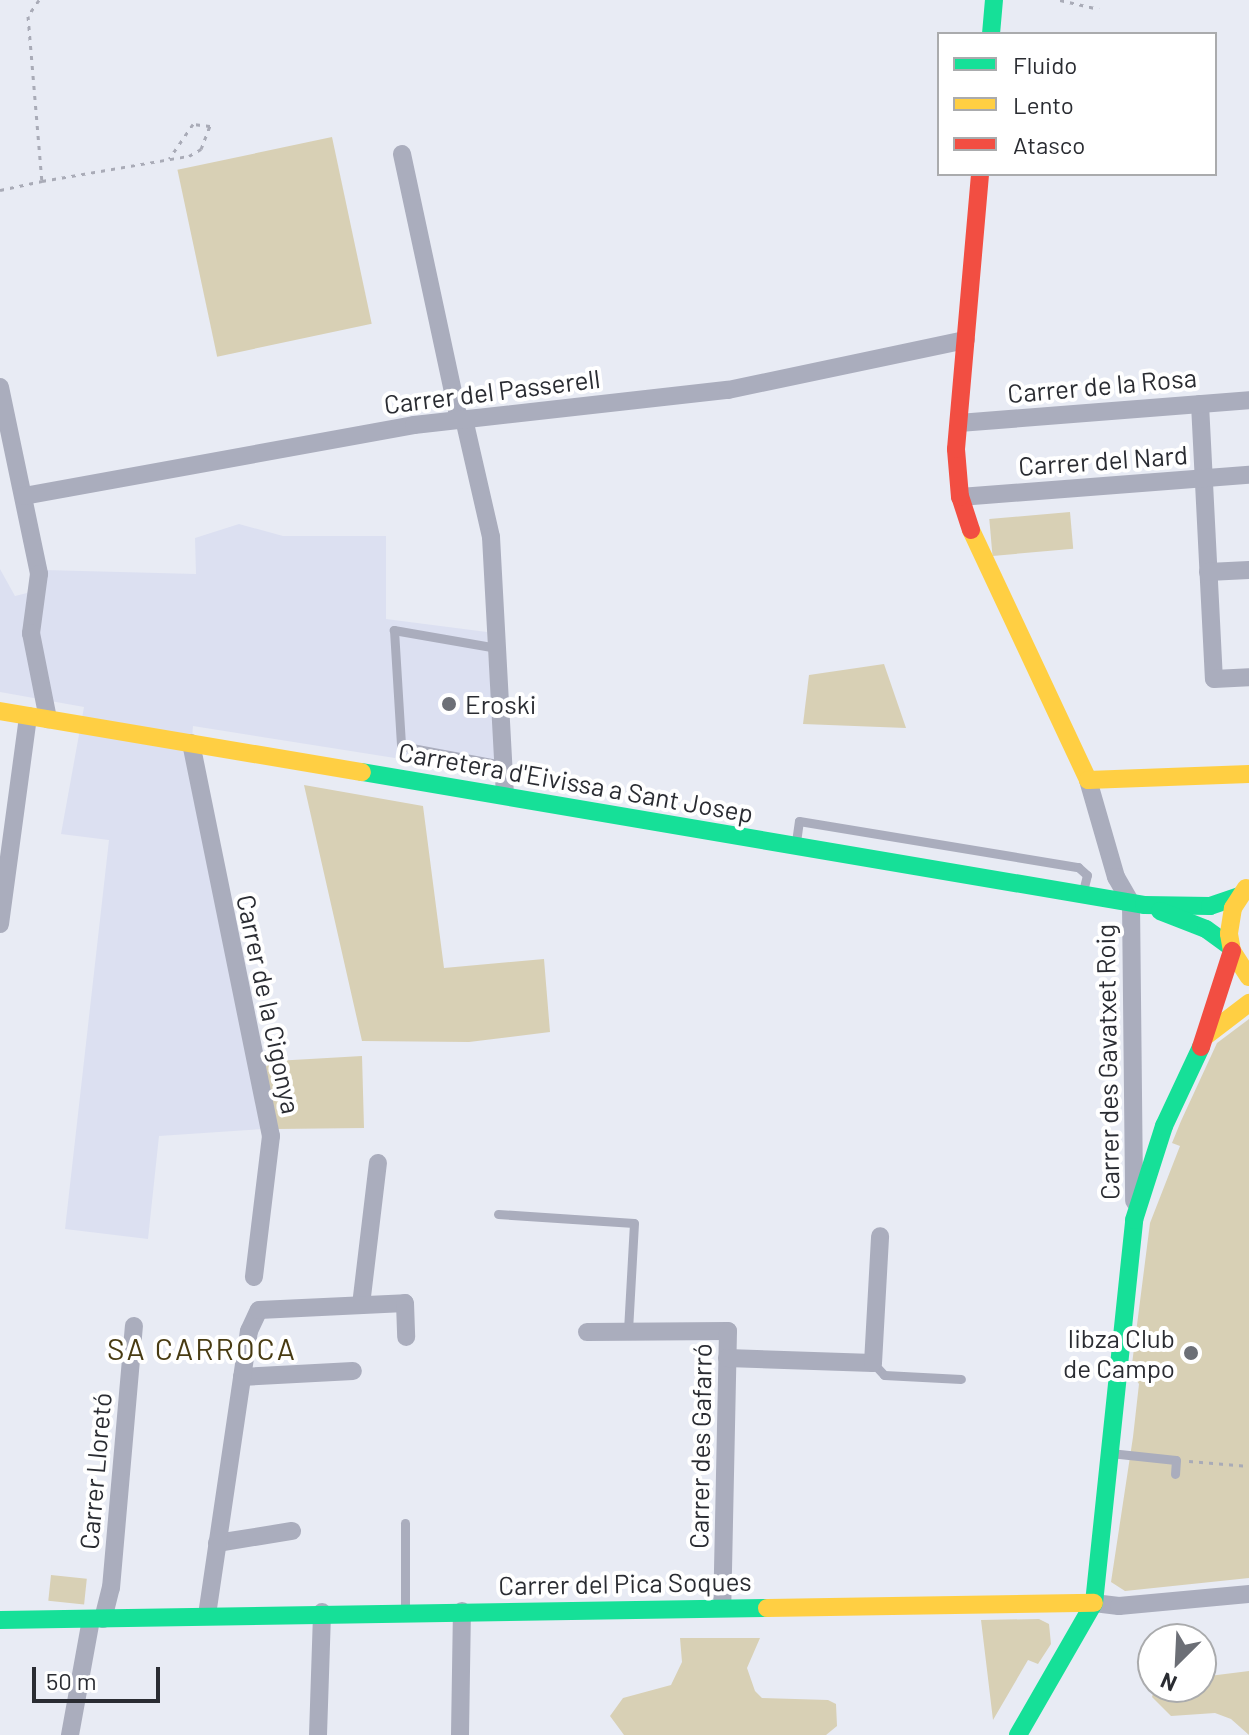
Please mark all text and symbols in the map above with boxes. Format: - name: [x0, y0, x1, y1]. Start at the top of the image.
- legend: [937, 32, 1217, 176]
- text: Fluido: [1013, 50, 1077, 79]
- text: Lento: [1013, 90, 1074, 119]
- text: Atasco: [1013, 130, 1085, 159]
- street label: Carrer de la Rosa: [1006, 361, 1198, 409]
- street label: Carrer del Passerell: [382, 362, 602, 420]
- street label: Carrer del Nard: [1017, 439, 1189, 481]
- place label: Eroski: [465, 688, 536, 720]
- marker: Eroski: [440, 695, 458, 713]
- street label: Carretera d'Eivissa a Sant Josep: [396, 735, 756, 829]
- street label: Carrer de la Cigonya: [231, 892, 307, 1116]
- street label: Carrer des Gavatxet Roig: [1089, 924, 1125, 1200]
- place label: Iibza Club de Campo: [1063, 1322, 1175, 1384]
- district label: SA CARROCA: [107, 1330, 297, 1366]
- street label: Carrer des Gafarró: [683, 1343, 717, 1549]
- marker: Iibza Club de Campo: [1182, 1344, 1200, 1362]
- street label: Carrer Lloretó: [73, 1391, 117, 1551]
- street label: Carrer del Pica Soques: [498, 1565, 752, 1601]
- north arrow: [1137, 1623, 1217, 1703]
- scale bar: [36, 1651, 164, 1701]
- text: 50 m: [46, 1666, 97, 1695]
- text: N: [1156, 1668, 1180, 1698]

